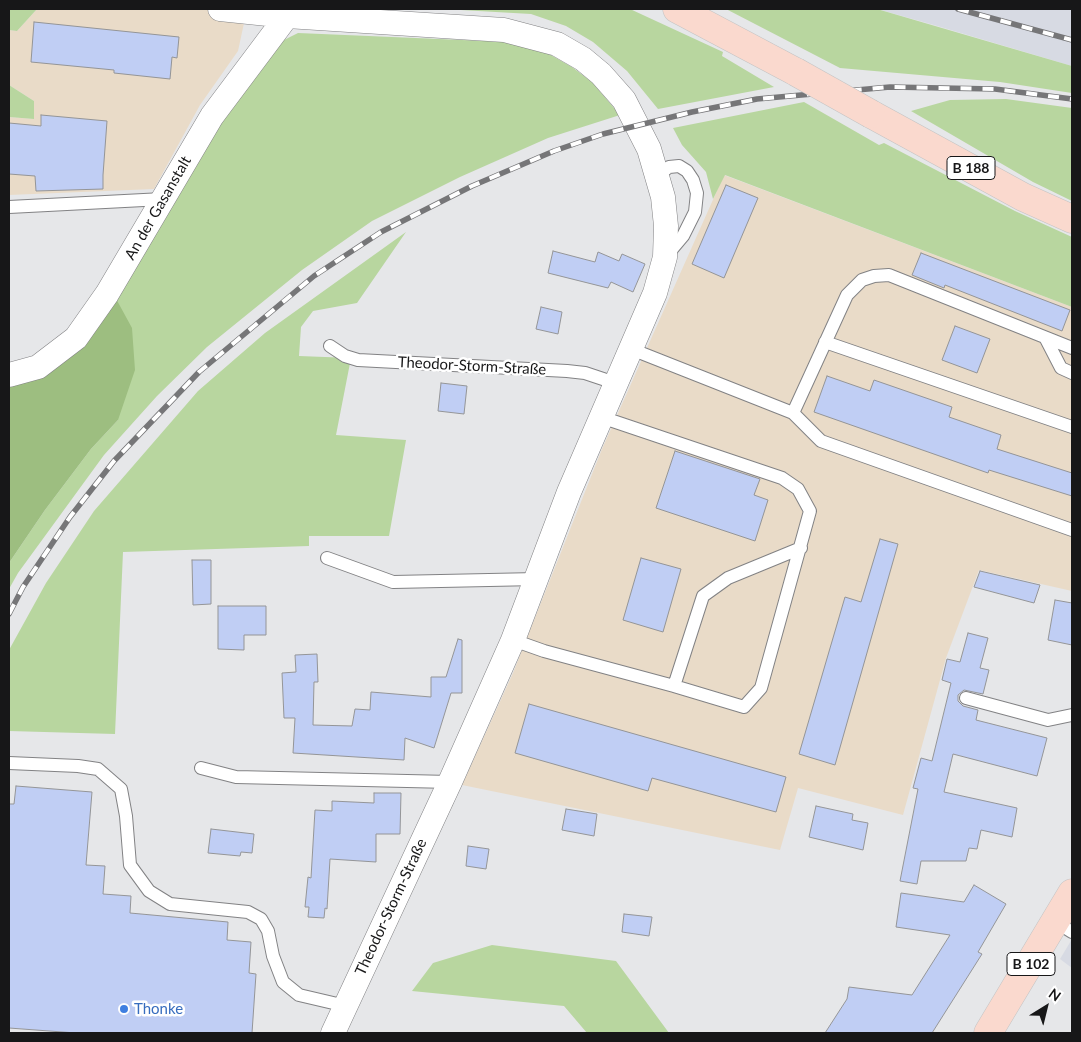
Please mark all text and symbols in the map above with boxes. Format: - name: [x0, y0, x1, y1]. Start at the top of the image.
- street label: An der Gasanstalt: [121, 153, 195, 263]
- road number: B 188: [947, 156, 995, 180]
- street label: Theodor-Storm-Straße: [397, 353, 547, 379]
- street label: Theodor-Storm-Straße: [351, 836, 431, 978]
- road number: B 102: [1007, 952, 1055, 976]
- north arrow: [1021, 982, 1071, 1032]
- text: N: [1046, 984, 1064, 1005]
- place label: Thonke: [134, 1000, 183, 1018]
- marker: Thonke: [118, 1003, 130, 1015]

